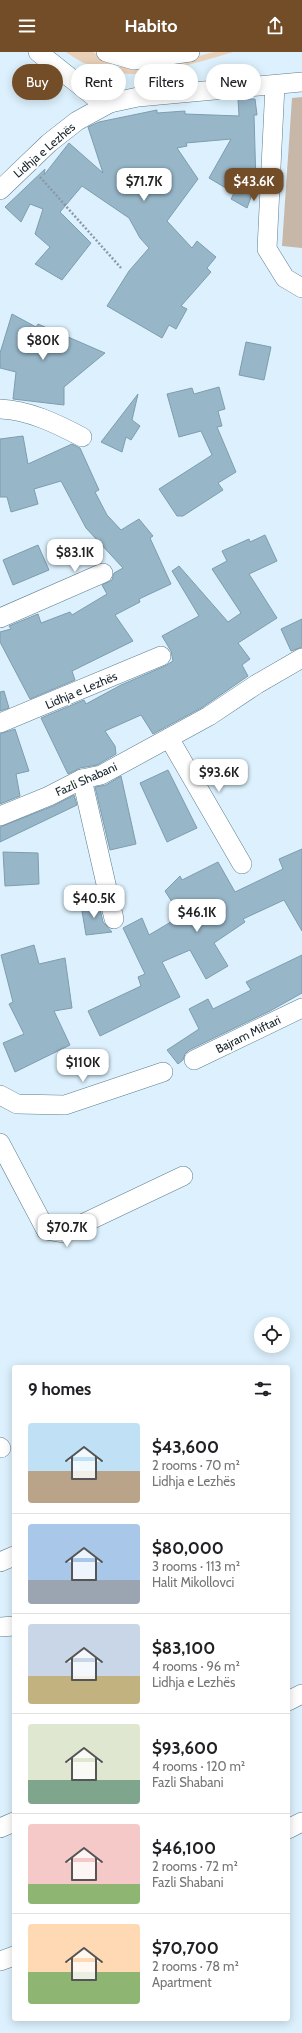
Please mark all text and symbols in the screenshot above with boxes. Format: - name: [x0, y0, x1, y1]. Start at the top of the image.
- icon: menu: [16, 15, 38, 37]
- text: Habito: [125, 15, 177, 37]
- icon: share: [264, 15, 286, 37]
- chip: Buy: [12, 64, 63, 100]
- chip: Rent: [71, 64, 126, 100]
- chip: Filters: [134, 64, 198, 100]
- chip: New: [206, 64, 261, 100]
- street label: Lidhja e Lezhës: [10, 119, 78, 181]
- pin: $71.7K: [111, 168, 177, 202]
- pin: $43.6K: [221, 168, 287, 202]
- text: $71.7K: [126, 173, 162, 189]
- text: $43.6K: [234, 173, 274, 189]
- pin: $80K: [19, 327, 67, 361]
- text: $80K: [27, 332, 59, 348]
- pin: $83.1K: [42, 539, 108, 573]
- text: $83.1K: [56, 544, 94, 560]
- street label: Lidhja e Lezhës: [43, 668, 119, 712]
- street label: Fazli Shabani: [53, 759, 119, 799]
- pin: $93.6K: [186, 759, 252, 793]
- text: $93.6K: [199, 764, 239, 780]
- pin: $40.5K: [61, 885, 127, 919]
- text: $40.5K: [73, 890, 115, 906]
- pin: $46.1K: [164, 899, 230, 933]
- text: $46.1K: [178, 904, 216, 920]
- street label: Bajram Miftari: [213, 1012, 283, 1056]
- pin: $110K: [55, 1049, 111, 1083]
- text: $110K: [66, 1054, 100, 1070]
- pin: $70.7K: [34, 1214, 100, 1248]
- text: $70.7K: [47, 1219, 87, 1235]
- map controls: [254, 1317, 290, 1353]
- button: locate: [254, 1317, 290, 1353]
- icon: filters: [252, 1378, 274, 1400]
- text: 9 homes: [28, 1379, 91, 1399]
- text: $43,600: [152, 1437, 219, 1457]
- icon: home: [60, 1439, 108, 1487]
- text: 2 rooms · 70 m²: [152, 1457, 240, 1473]
- text: Lidhja e Lezhës: [152, 1473, 235, 1489]
- text: $80,000: [152, 1538, 224, 1558]
- icon: home: [60, 1540, 108, 1588]
- text: 3 rooms · 113 m²: [152, 1558, 240, 1574]
- text: Halit Mikollovci: [152, 1574, 234, 1590]
- text: $83,100: [152, 1638, 215, 1658]
- icon: home: [60, 1640, 108, 1688]
- text: 4 rooms · 96 m²: [152, 1658, 240, 1674]
- text: Lidhja e Lezhës: [152, 1674, 235, 1690]
- text: $93,600: [152, 1738, 218, 1758]
- icon: home: [60, 1740, 108, 1788]
- text: 4 rooms · 120 m²: [152, 1758, 245, 1774]
- text: Fazli Shabani: [152, 1774, 223, 1790]
- text: $46,100: [152, 1838, 216, 1858]
- icon: home: [60, 1840, 108, 1888]
- text: 2 rooms · 72 m²: [152, 1858, 238, 1874]
- text: Fazli Shabani: [152, 1874, 223, 1890]
- text: $70,700: [152, 1938, 219, 1958]
- icon: home: [60, 1940, 108, 1988]
- text: 2 rooms · 78 m²: [152, 1958, 239, 1974]
- text: Apartment: [152, 1974, 212, 1990]

